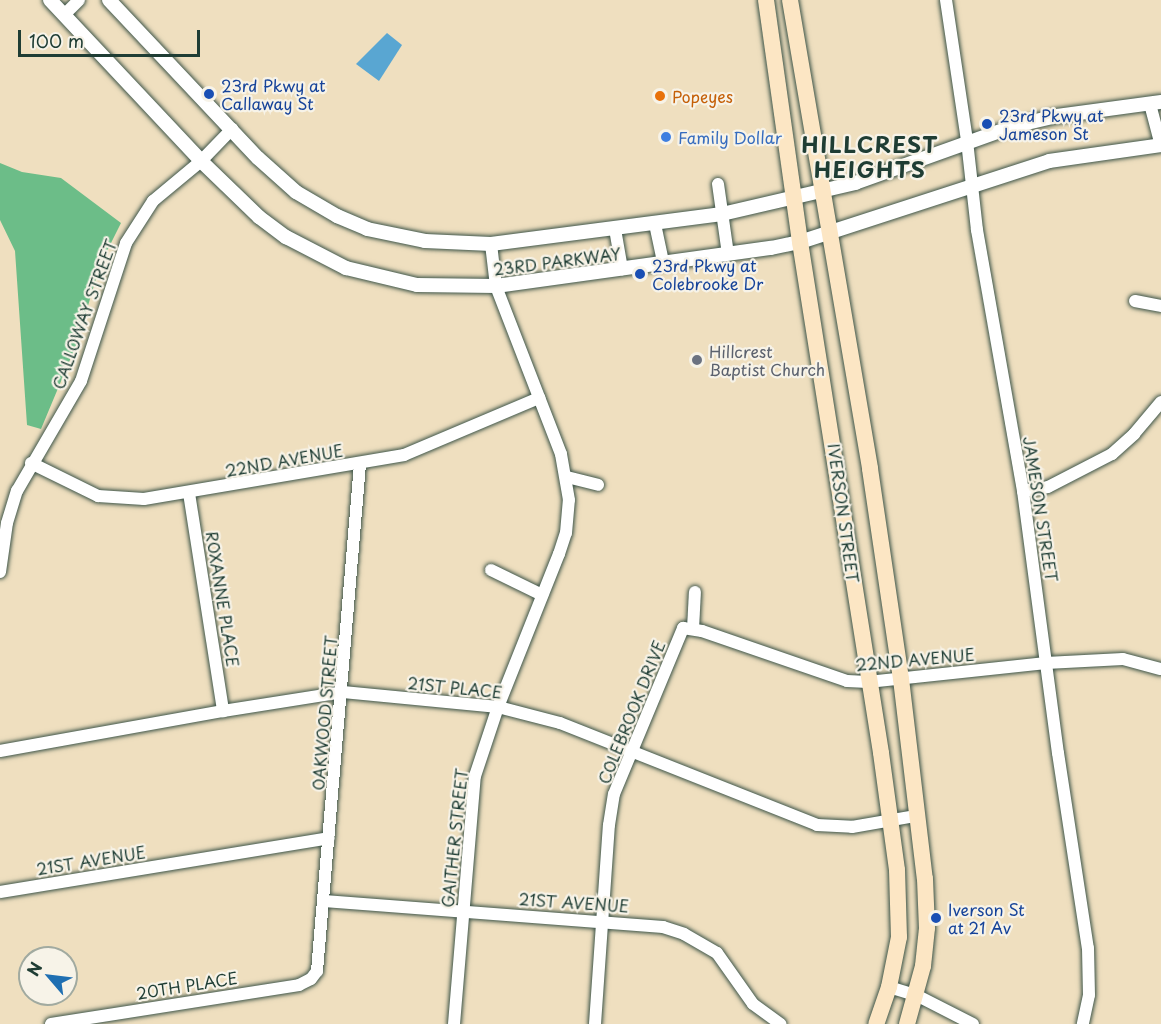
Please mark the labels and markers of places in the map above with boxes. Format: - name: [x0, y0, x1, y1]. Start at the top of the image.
- place label: 23rd Pkwy at Callaway St: [221, 75, 326, 113]
- place label: Popeyes: [672, 86, 733, 106]
- marker: 23rd Pkwy at Callaway St: [202, 87, 216, 101]
- marker: Popeyes: [653, 89, 667, 103]
- place label: 23rd Pkwy at Jameson St: [999, 105, 1104, 143]
- marker: 23rd Pkwy at Jameson St: [980, 117, 994, 131]
- place label: Family Dollar: [678, 127, 782, 147]
- marker: Family Dollar: [659, 130, 673, 144]
- place label: 23rd Pkwy at Colebrooke Dr: [652, 255, 763, 293]
- marker: 23rd Pkwy at Colebrooke Dr: [633, 267, 647, 281]
- place label: Hillcrest Baptist Church: [709, 341, 826, 379]
- marker: Hillcrest Baptist Church: [690, 353, 704, 367]
- place label: Iverson St at 21 Av: [948, 899, 1024, 937]
- marker: Iverson St at 21 Av: [929, 911, 943, 925]

